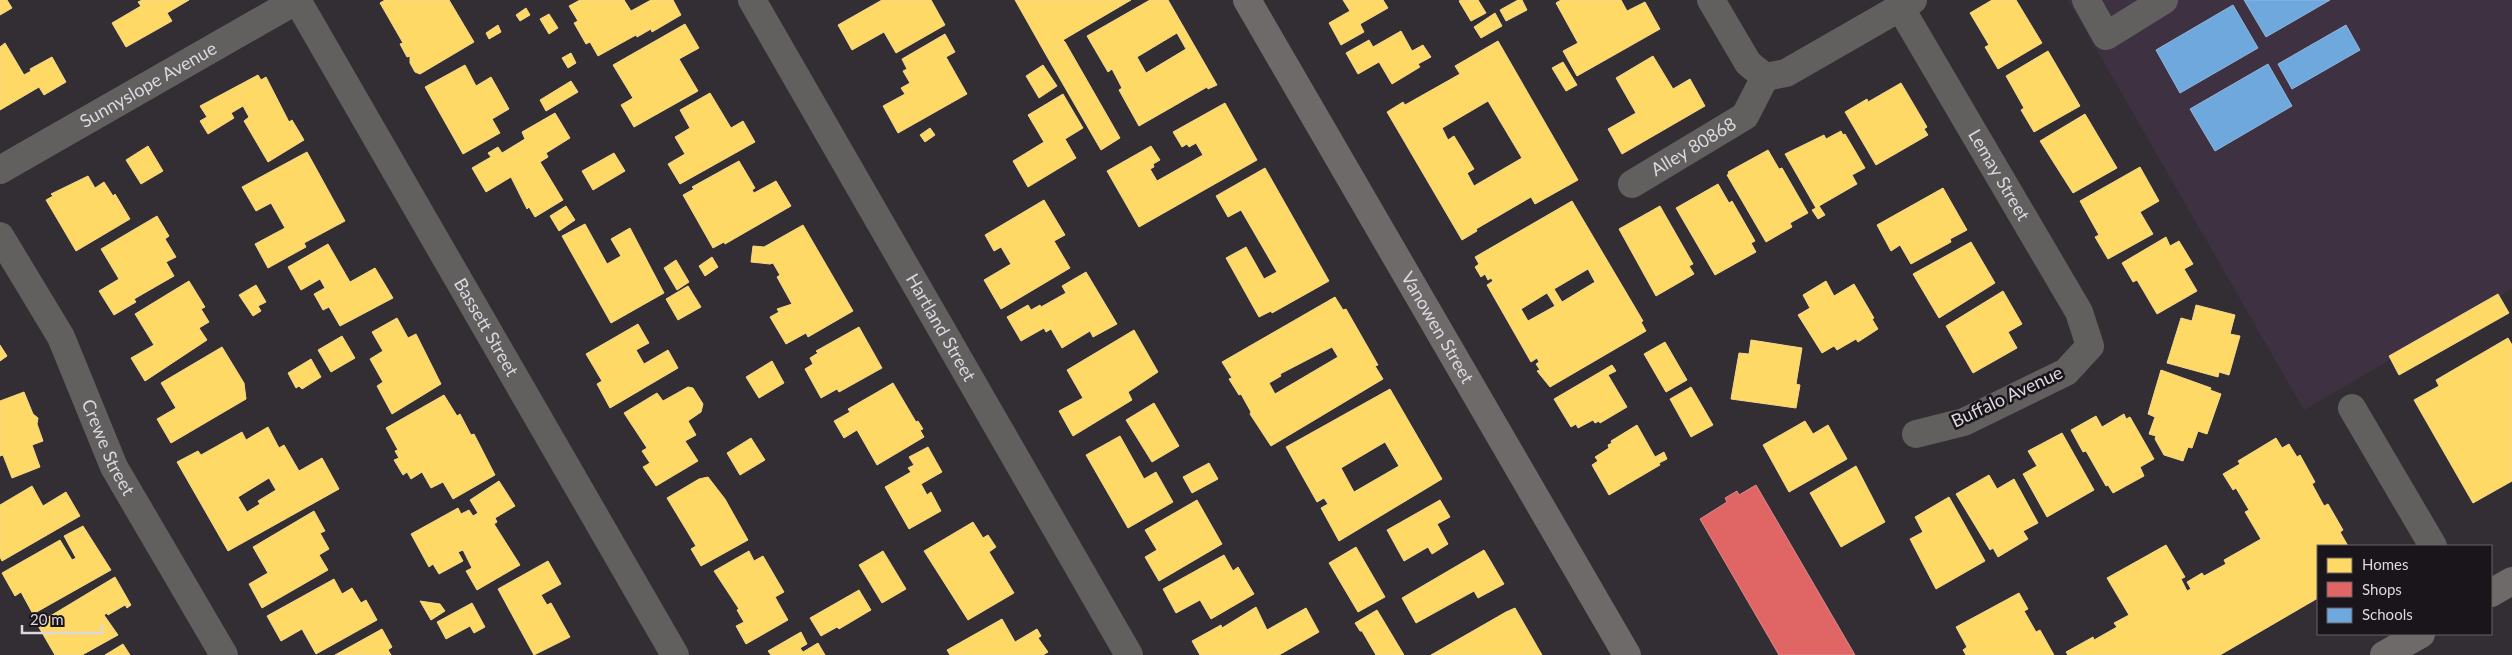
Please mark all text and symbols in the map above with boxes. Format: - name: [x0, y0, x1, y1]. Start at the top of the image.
- street label: Sunnyslope Avenue: [76, 36, 220, 132]
- street label: Alley 80868: [1647, 112, 1740, 180]
- street label: Lemay Street: [1964, 125, 2035, 225]
- street label: Vanowen Street: [1397, 267, 1479, 388]
- street label: Hartland Street: [902, 269, 981, 385]
- street label: Bassett Street: [450, 274, 524, 380]
- street label: Buffalo Avenue: [1947, 361, 2066, 432]
- street label: Crewe Street: [78, 396, 140, 499]
- legend: [2317, 545, 2492, 635]
- text: Homes: [2362, 555, 2408, 573]
- text: Shops: [2362, 580, 2402, 598]
- scale bar: [22, 602, 102, 634]
- text: Schools: [2362, 605, 2413, 623]
- text: 20 m: [30, 610, 64, 628]

